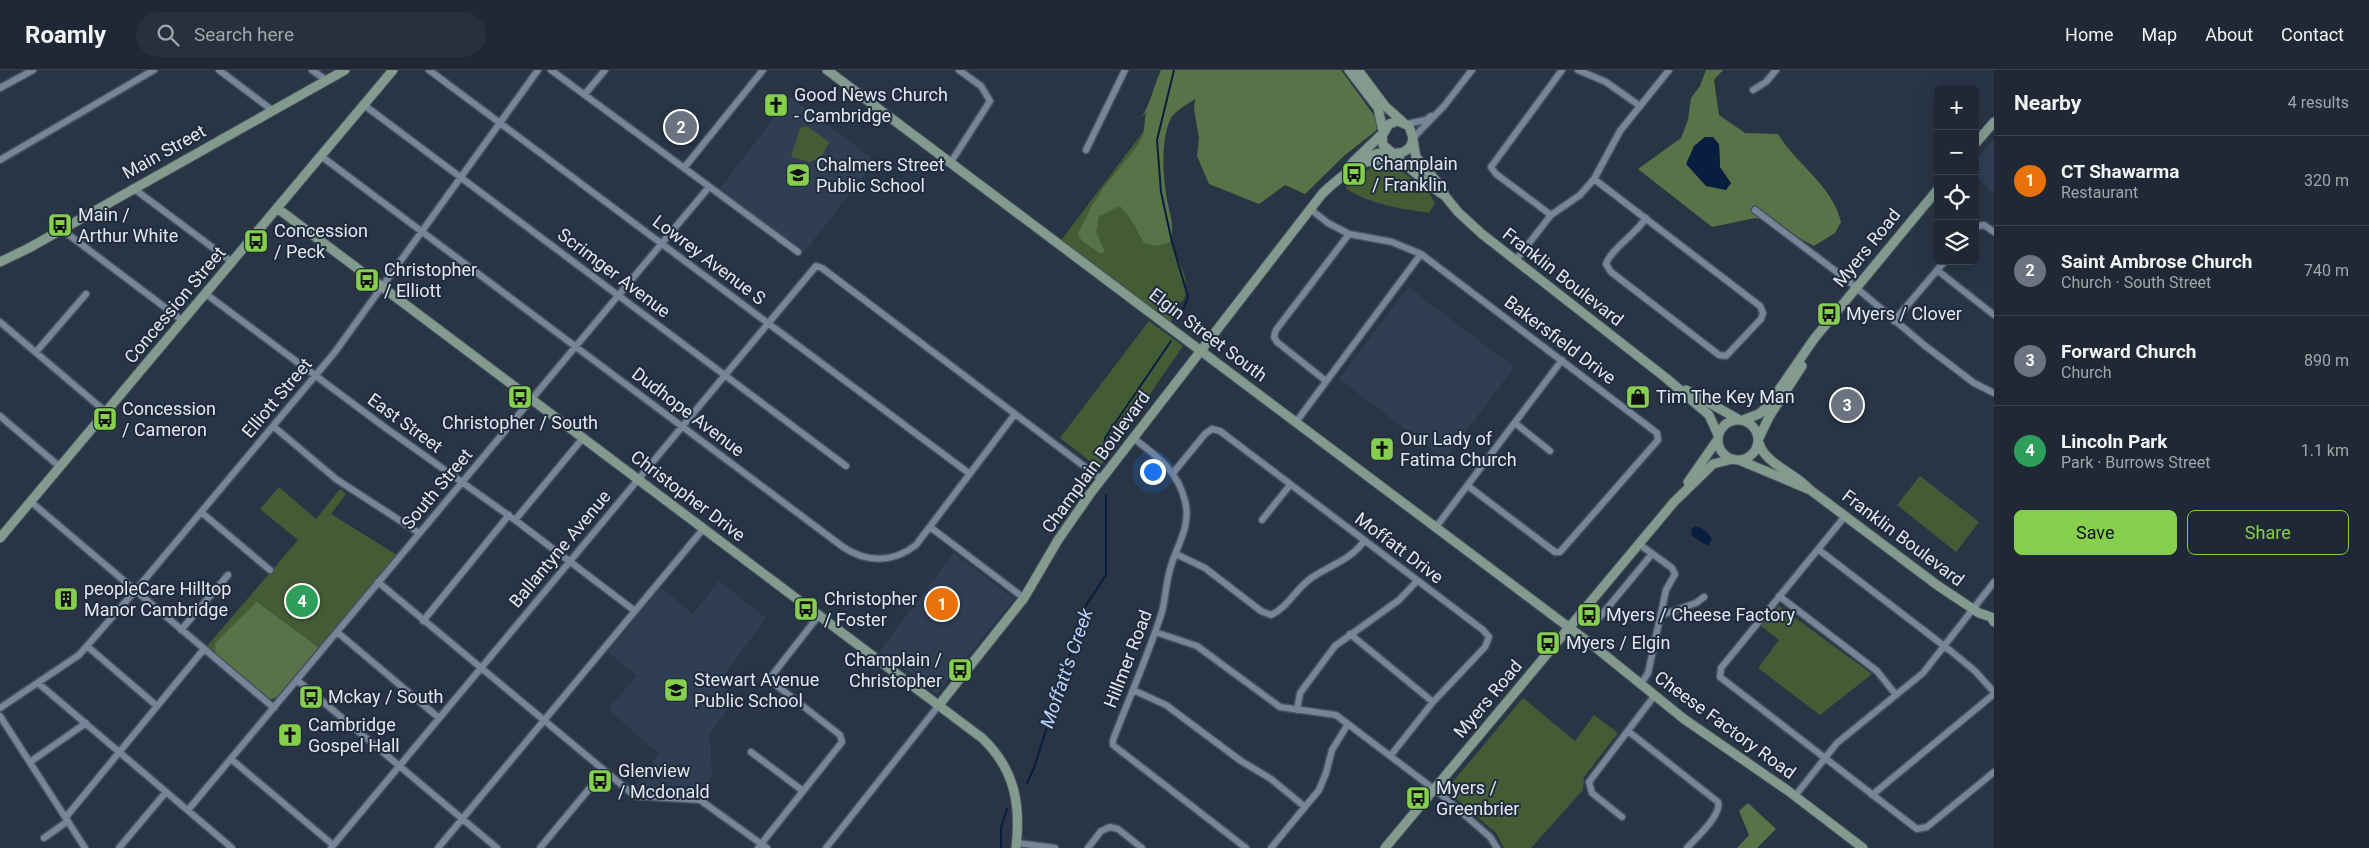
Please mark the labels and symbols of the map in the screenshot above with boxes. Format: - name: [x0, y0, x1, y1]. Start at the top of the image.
- place label: Good News Church - Cambridge: [794, 84, 948, 126]
- church icon: Good News Church - Cambridge: [763, 92, 789, 118]
- pin: 2: [665, 108, 697, 146]
- street label: Main Street: [119, 120, 209, 183]
- place label: Champlain / Franklin: [1372, 153, 1458, 195]
- place label: Chalmers Street Public School: [816, 154, 945, 196]
- bus stop icon: Champlain / Franklin: [1341, 161, 1367, 187]
- school or university icon: Chalmers Street Public School: [785, 162, 811, 188]
- place label: Main / Arthur White: [78, 204, 178, 246]
- street label: Myers Road: [1829, 204, 1905, 291]
- street label: Lowrey Avenue S: [649, 210, 770, 309]
- bus stop icon: Main / Arthur White: [47, 212, 73, 238]
- place label: Concession / Peck: [274, 220, 368, 262]
- street label: Scrimger Avenue: [554, 223, 675, 322]
- street label: Franklin Boulevard: [1499, 223, 1628, 330]
- bus stop icon: Concession / Peck: [243, 228, 269, 254]
- street label: Concession Street: [120, 242, 230, 367]
- place label: Christopher / Elliott: [384, 259, 477, 301]
- bus stop icon: Christopher / Elliott: [354, 267, 380, 293]
- street label: Elgin Street South: [1145, 283, 1271, 386]
- street label: Bakersfield Drive: [1501, 291, 1620, 388]
- bus stop icon: Myers / Clover: [1816, 301, 1842, 327]
- place label: Myers / Clover: [1846, 303, 1962, 324]
- street label: Elliott Street: [237, 354, 316, 442]
- street label: Dudhope Avenue: [628, 363, 749, 461]
- bus stop icon: Christopher / South: [507, 384, 533, 410]
- shop icon: Tim The Key Man: [1625, 384, 1651, 410]
- place label: Tim The Key Man: [1656, 386, 1795, 407]
- pin: 3: [1831, 386, 1863, 424]
- street label: Champlain Boulevard: [1037, 387, 1154, 537]
- street label: East Street: [364, 388, 447, 457]
- place label: Concession / Cameron: [122, 398, 216, 440]
- bus stop icon: Concession / Cameron: [92, 406, 118, 432]
- place label: Christopher / South: [442, 412, 598, 433]
- place label: Our Lady of Fatima Church: [1400, 428, 1517, 470]
- church icon: Our Lady of Fatima Church: [1369, 436, 1395, 462]
- street label: South Street: [397, 444, 476, 533]
- street label: Christopher Drive: [627, 446, 750, 545]
- your location: [1140, 459, 1166, 485]
- street label: Franklin Boulevard: [1838, 485, 1968, 590]
- street label: Ballantyne Avenue: [504, 486, 615, 612]
- street label: Moffatt Drive: [1351, 508, 1448, 588]
- place label: peopleCare Hilltop Manor Cambridge: [84, 578, 231, 620]
- pin: 4: [286, 582, 318, 620]
- pin: 1: [926, 585, 958, 623]
- building icon: peopleCare Hilltop Manor Cambridge: [53, 586, 79, 612]
- place label: Christopher / Foster: [824, 588, 917, 630]
- bus stop icon: Christopher / Foster: [793, 596, 819, 622]
- bus stop icon: Myers / Cheese Factory: [1576, 602, 1602, 628]
- place label: Myers / Cheese Factory: [1606, 604, 1796, 625]
- water label: Moffatt's Creek: [1035, 605, 1098, 731]
- street label: Hillmer Road: [1099, 607, 1156, 711]
- bus stop icon: Myers / Elgin: [1535, 630, 1561, 656]
- place label: Myers / Elgin: [1566, 632, 1670, 653]
- place label: Champlain / Christopher: [844, 649, 942, 691]
- street label: Myers Road: [1449, 656, 1526, 742]
- bus stop icon: Champlain / Christopher: [947, 657, 973, 683]
- street label: Cheese Factory Road: [1651, 666, 1800, 783]
- place label: Stewart Avenue Public School: [694, 669, 819, 711]
- school or university icon: Stewart Avenue Public School: [663, 677, 689, 703]
- bus stop icon: Mckay / South: [298, 684, 324, 710]
- place label: Mckay / South: [328, 686, 443, 707]
- place label: Cambridge Gospel Hall: [308, 714, 400, 756]
- church icon: Cambridge Gospel Hall: [277, 722, 303, 748]
- place label: Glenview / Mcdonald: [618, 760, 710, 802]
- bus stop icon: Glenview / Mcdonald: [587, 768, 613, 794]
- place label: Myers / Greenbrier: [1436, 777, 1519, 819]
- bus stop icon: Myers / Greenbrier: [1405, 785, 1431, 811]

